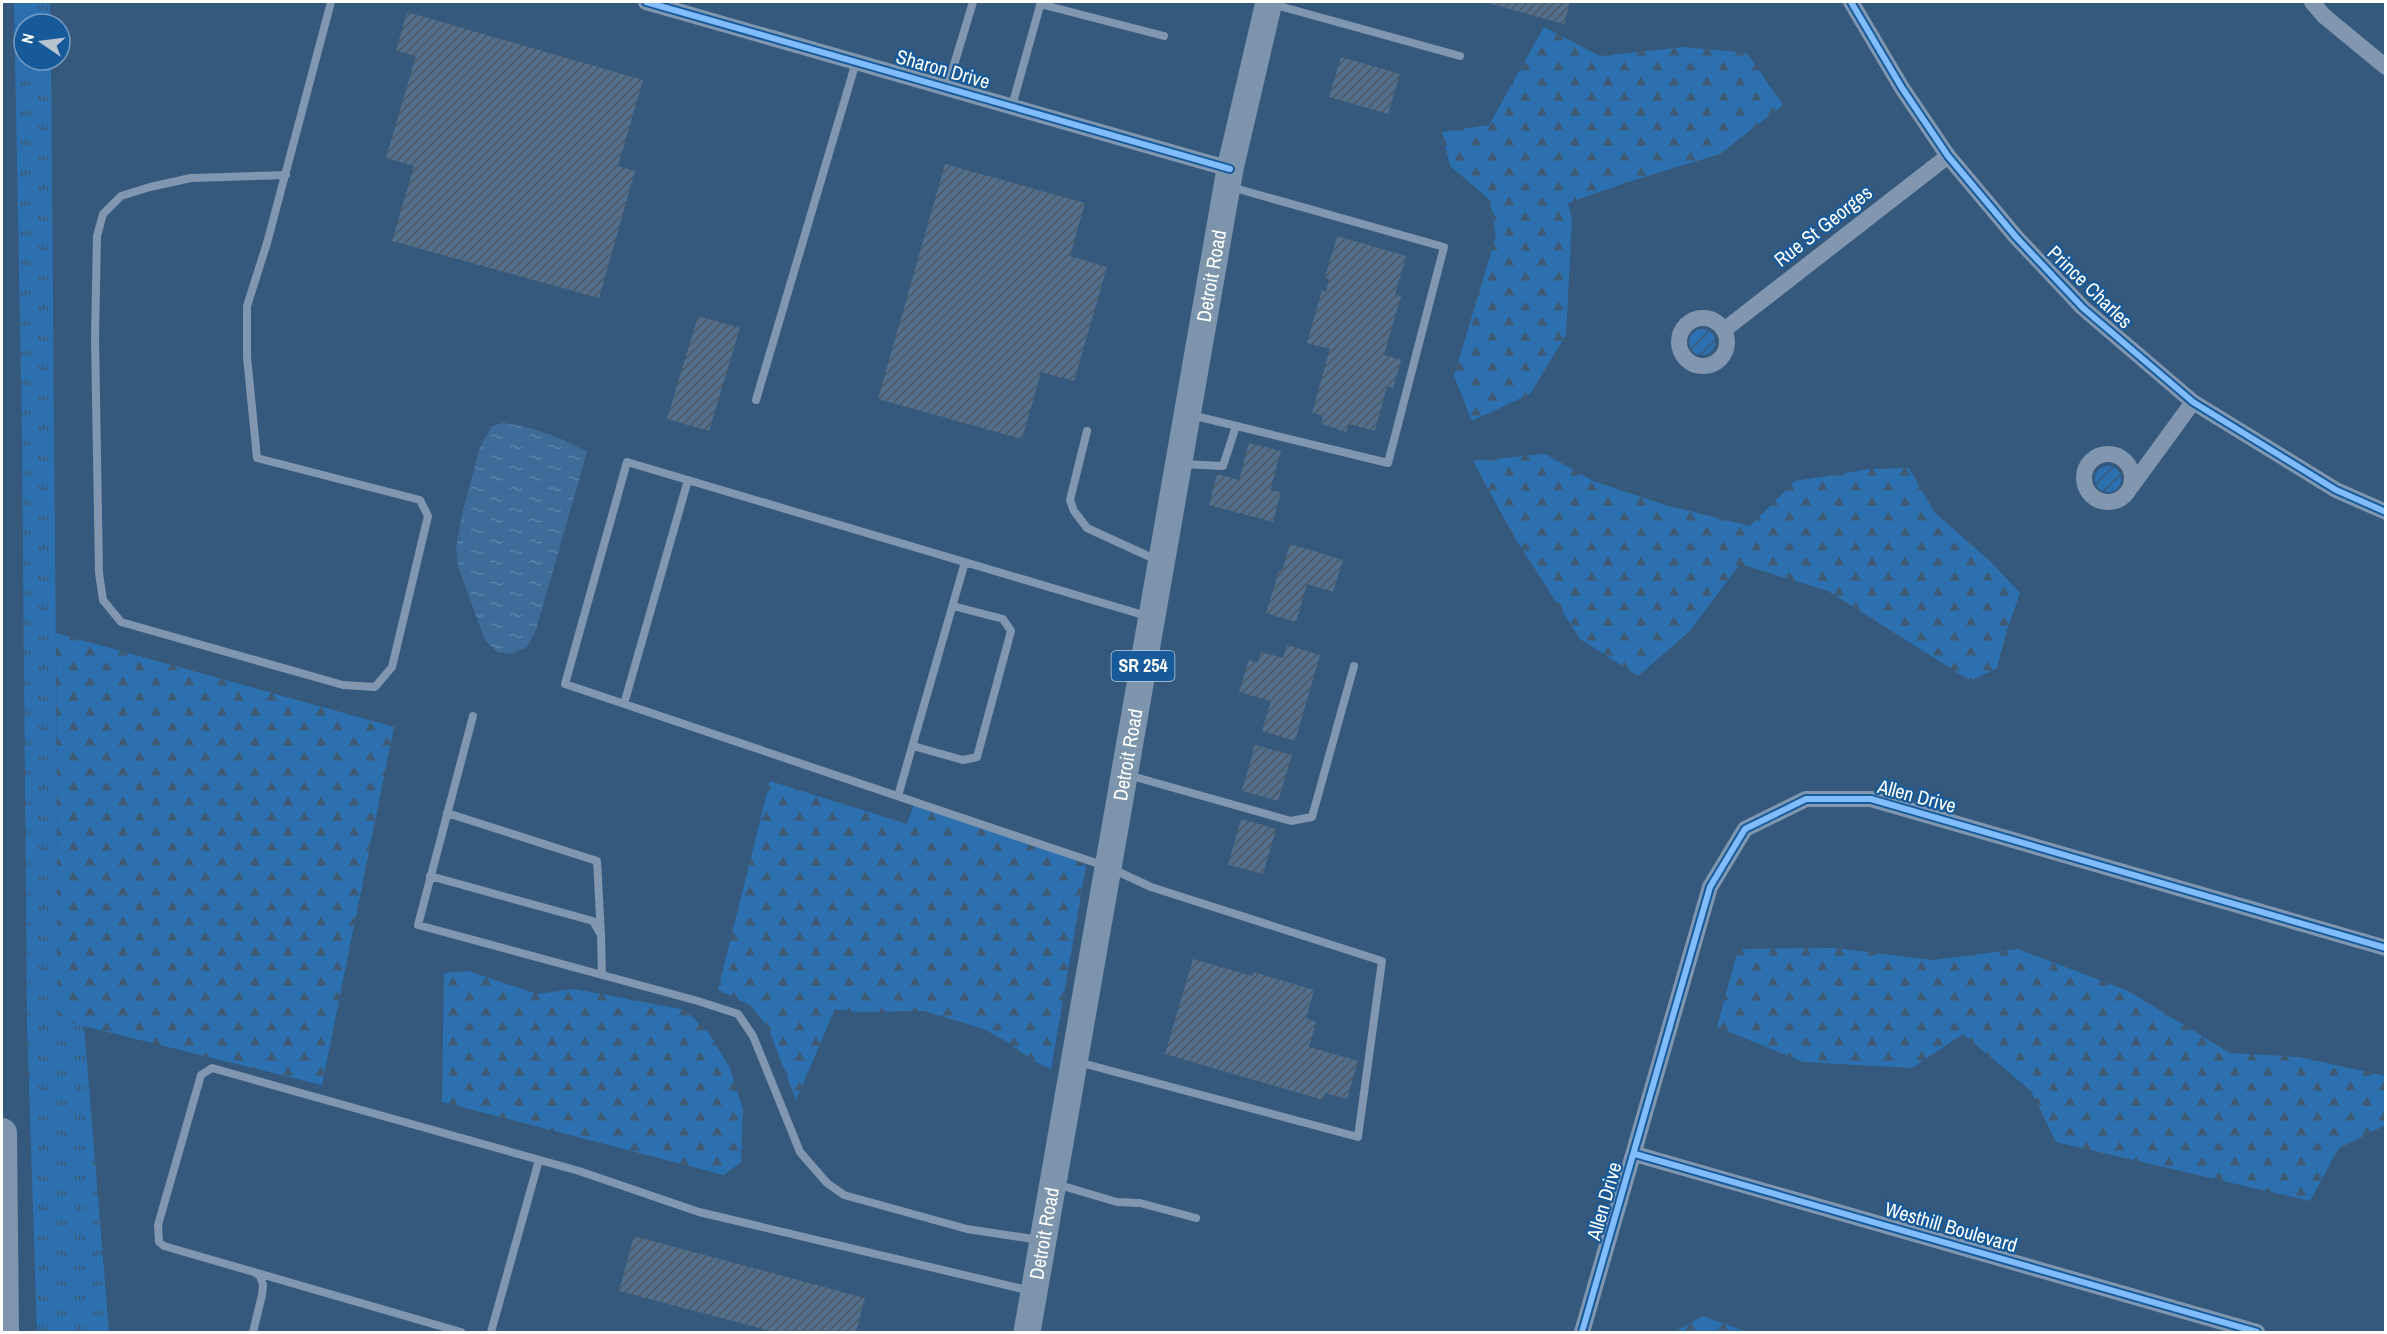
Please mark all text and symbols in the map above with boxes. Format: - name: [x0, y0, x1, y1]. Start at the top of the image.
- north arrow: [12, 12, 72, 72]
- text: N: [16, 31, 39, 46]
- street label: Sharon Drive: [893, 42, 993, 95]
- street label: Rue St Georges: [1768, 179, 1877, 272]
- street label: Detroit Road: [1190, 228, 1232, 324]
- street label: Prince Charles: [2042, 239, 2139, 334]
- road number: SR 254: [1112, 651, 1174, 681]
- street label: Detroit Road: [1106, 706, 1149, 803]
- street label: Allen Drive: [1874, 772, 1959, 819]
- street label: Allen Drive: [1579, 1159, 1628, 1244]
- street label: Detroit Road: [1022, 1185, 1065, 1282]
- street label: Westhill Boulevard: [1882, 1195, 2020, 1258]

